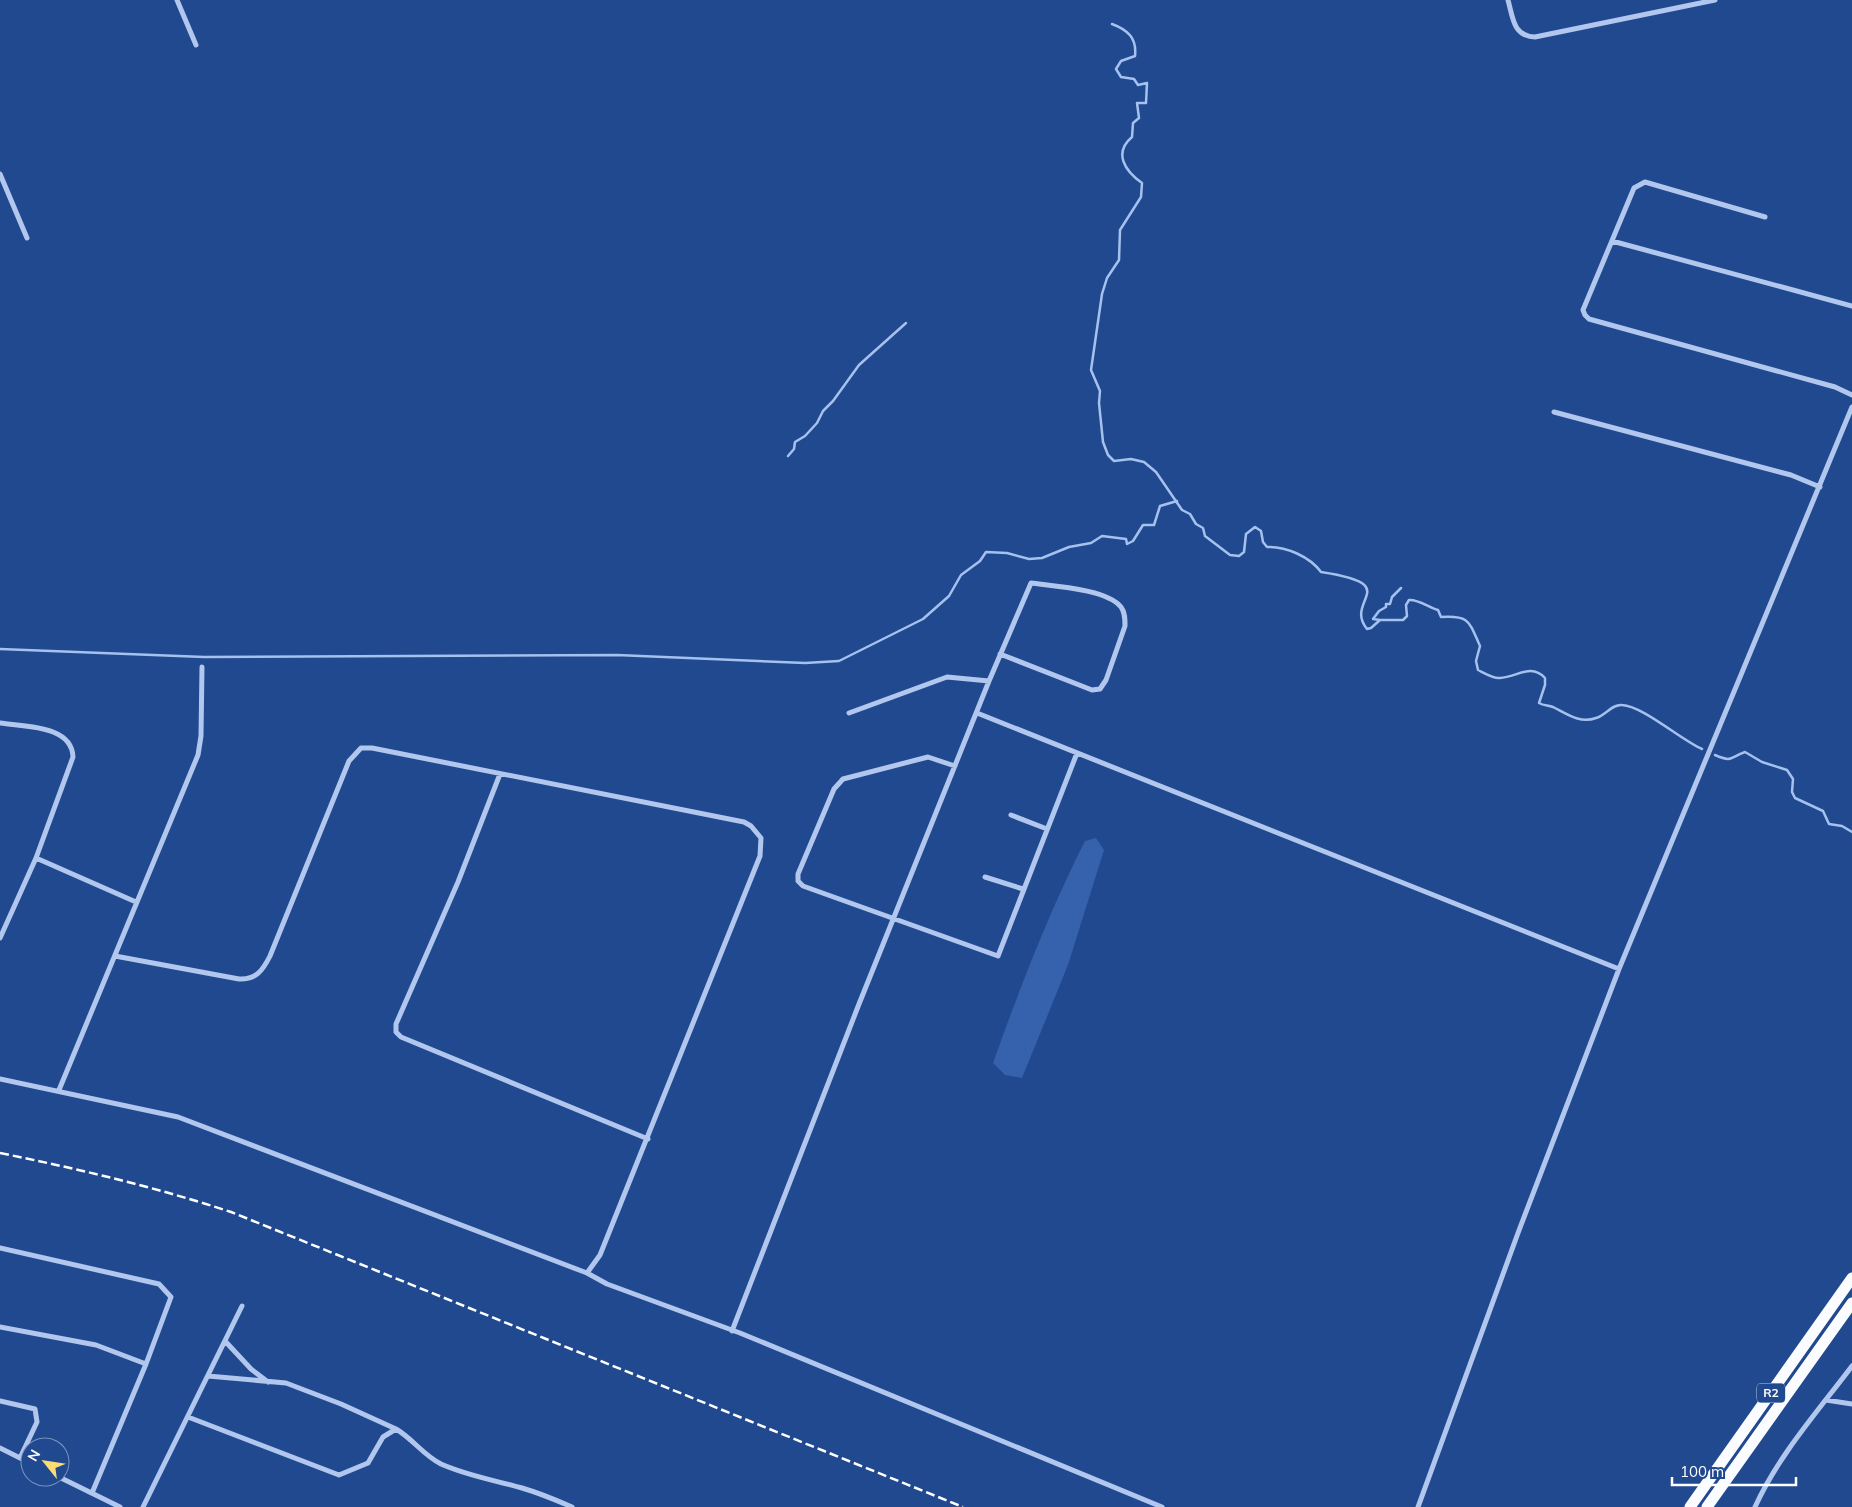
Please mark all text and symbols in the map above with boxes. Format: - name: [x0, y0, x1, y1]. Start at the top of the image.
- road number: R2: [1757, 1384, 1785, 1402]
- north arrow: [20, 1437, 70, 1487]
- text: N: [23, 1446, 44, 1465]
- scale bar: [1672, 1454, 1796, 1486]
- text: 100 m: [1680, 1462, 1724, 1481]

